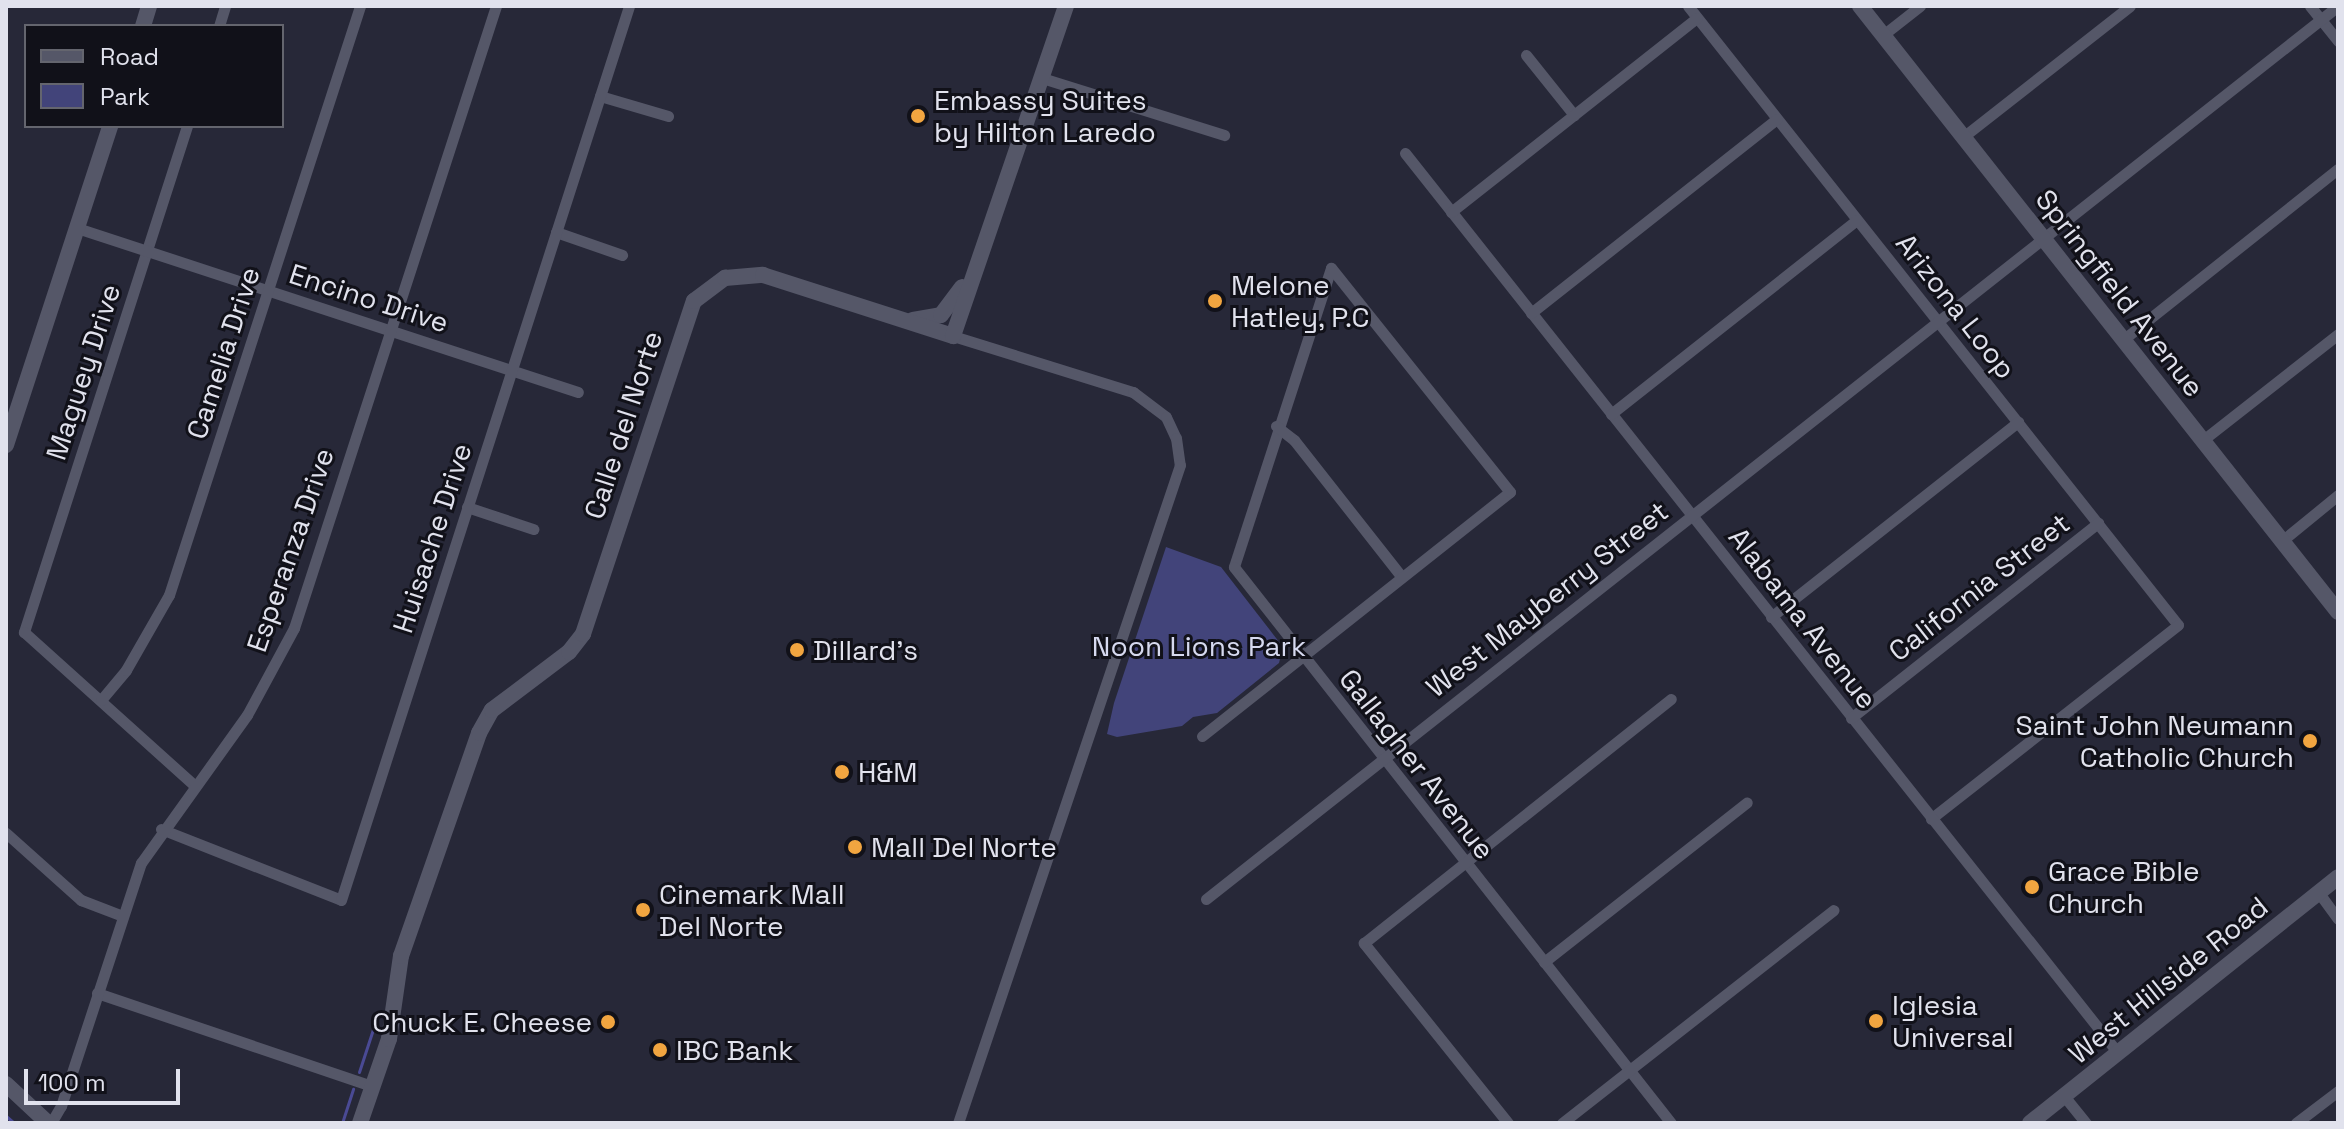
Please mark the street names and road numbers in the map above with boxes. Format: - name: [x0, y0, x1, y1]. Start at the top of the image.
- street label: Springfield Avenue: [2029, 183, 2211, 403]
- street label: Arizona Loop: [1889, 227, 2023, 385]
- street label: Encino Drive: [285, 256, 453, 340]
- street label: Camelia Drive: [179, 263, 267, 443]
- street label: Maguey Drive: [39, 280, 127, 464]
- street label: Calle del Norte: [577, 327, 669, 523]
- street label: Huisache Drive: [386, 439, 478, 637]
- street label: Esperanza Drive: [239, 444, 341, 656]
- street label: West Mayberry Street: [1419, 494, 1675, 704]
- street label: California Street: [1882, 506, 2076, 668]
- street label: Alabama Avenue: [1722, 521, 1884, 715]
- street label: Gallagher Avenue: [1332, 662, 1502, 866]
- street label: West Hillside Road: [2062, 889, 2274, 1071]

